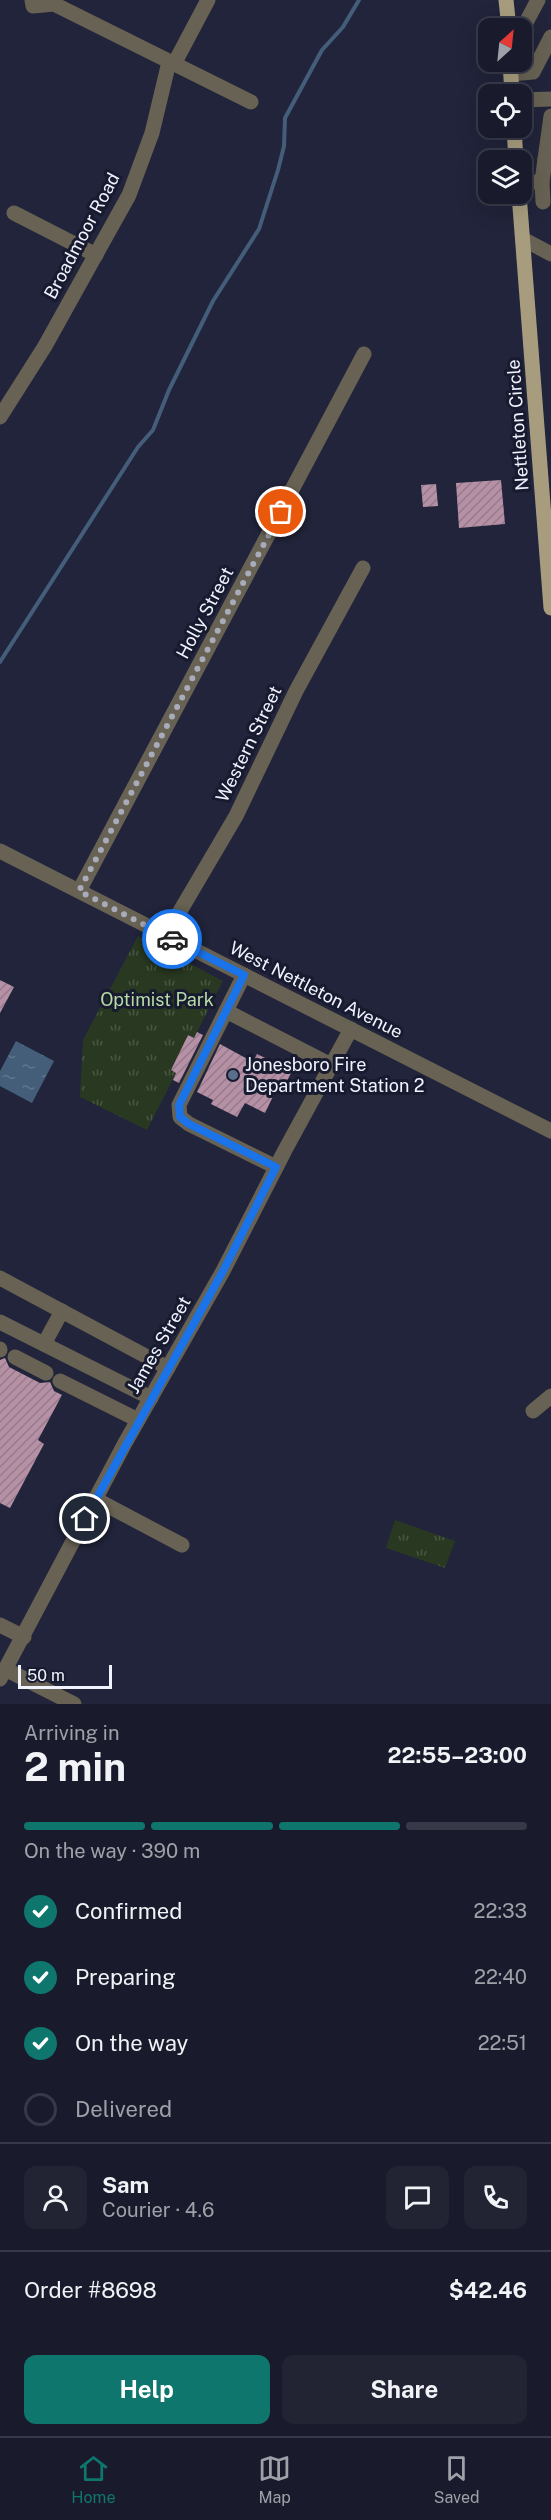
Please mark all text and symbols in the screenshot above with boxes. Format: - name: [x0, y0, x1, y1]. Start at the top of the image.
- north arrow: [478, 18, 532, 72]
- map controls: [478, 18, 532, 204]
- button: locate: [478, 84, 532, 138]
- button: layers: [478, 150, 532, 204]
- street label: Broadmoor Road: [39, 169, 124, 302]
- street label: Nettleton Circle: [502, 359, 533, 491]
- pin: [255, 486, 306, 537]
- icon: bag: [264, 495, 297, 528]
- street label: Holly Street: [172, 563, 237, 662]
- street label: Western Street: [211, 682, 286, 805]
- courier: [142, 909, 202, 969]
- icon: car: [156, 923, 189, 956]
- street label: West Nettleton Avenue: [226, 937, 406, 1042]
- park label: Optimist Park: [100, 989, 214, 1010]
- place label: Jonesboro Fire Department Station 2: [245, 1054, 425, 1096]
- marker: Jonesboro Fire Department Station 2: [226, 1068, 240, 1082]
- street label: James Street: [122, 1292, 195, 1397]
- pin: [59, 1493, 110, 1544]
- icon: home: [68, 1502, 101, 1535]
- scale bar: [18, 1662, 112, 1690]
- text: 50 m: [27, 1666, 65, 1685]
- text: Arriving in: [24, 1721, 119, 1745]
- text: 22:55–23:00: [388, 1742, 527, 1768]
- text: 2 min: [24, 1744, 126, 1790]
- text: On the way · 390 m: [24, 1839, 200, 1863]
- icon: check: [24, 1895, 57, 1928]
- text: Confirmed: [75, 1898, 182, 1924]
- text: 22:33: [474, 1899, 527, 1923]
- icon: check: [24, 1961, 57, 1994]
- text: Preparing: [75, 1964, 176, 1990]
- text: 22:40: [474, 1965, 527, 1989]
- icon: check: [24, 2027, 57, 2060]
- text: On the way: [75, 2030, 188, 2056]
- text: 22:51: [478, 2031, 527, 2055]
- text: Delivered: [75, 2096, 172, 2122]
- button: person: [24, 2166, 87, 2229]
- button: chat: [386, 2166, 449, 2229]
- button: phone: [464, 2166, 527, 2229]
- text: Sam: [102, 2172, 149, 2198]
- text: Courier · 4.6: [102, 2198, 214, 2222]
- text: Order #8698: [24, 2277, 157, 2303]
- text: $42.46: [449, 2277, 527, 2303]
- button: Help: [24, 2355, 270, 2424]
- button: Share: [282, 2355, 527, 2424]
- tab: Home: [71, 2452, 115, 2507]
- tab: Map: [258, 2452, 291, 2507]
- tab: Saved: [434, 2452, 480, 2507]

